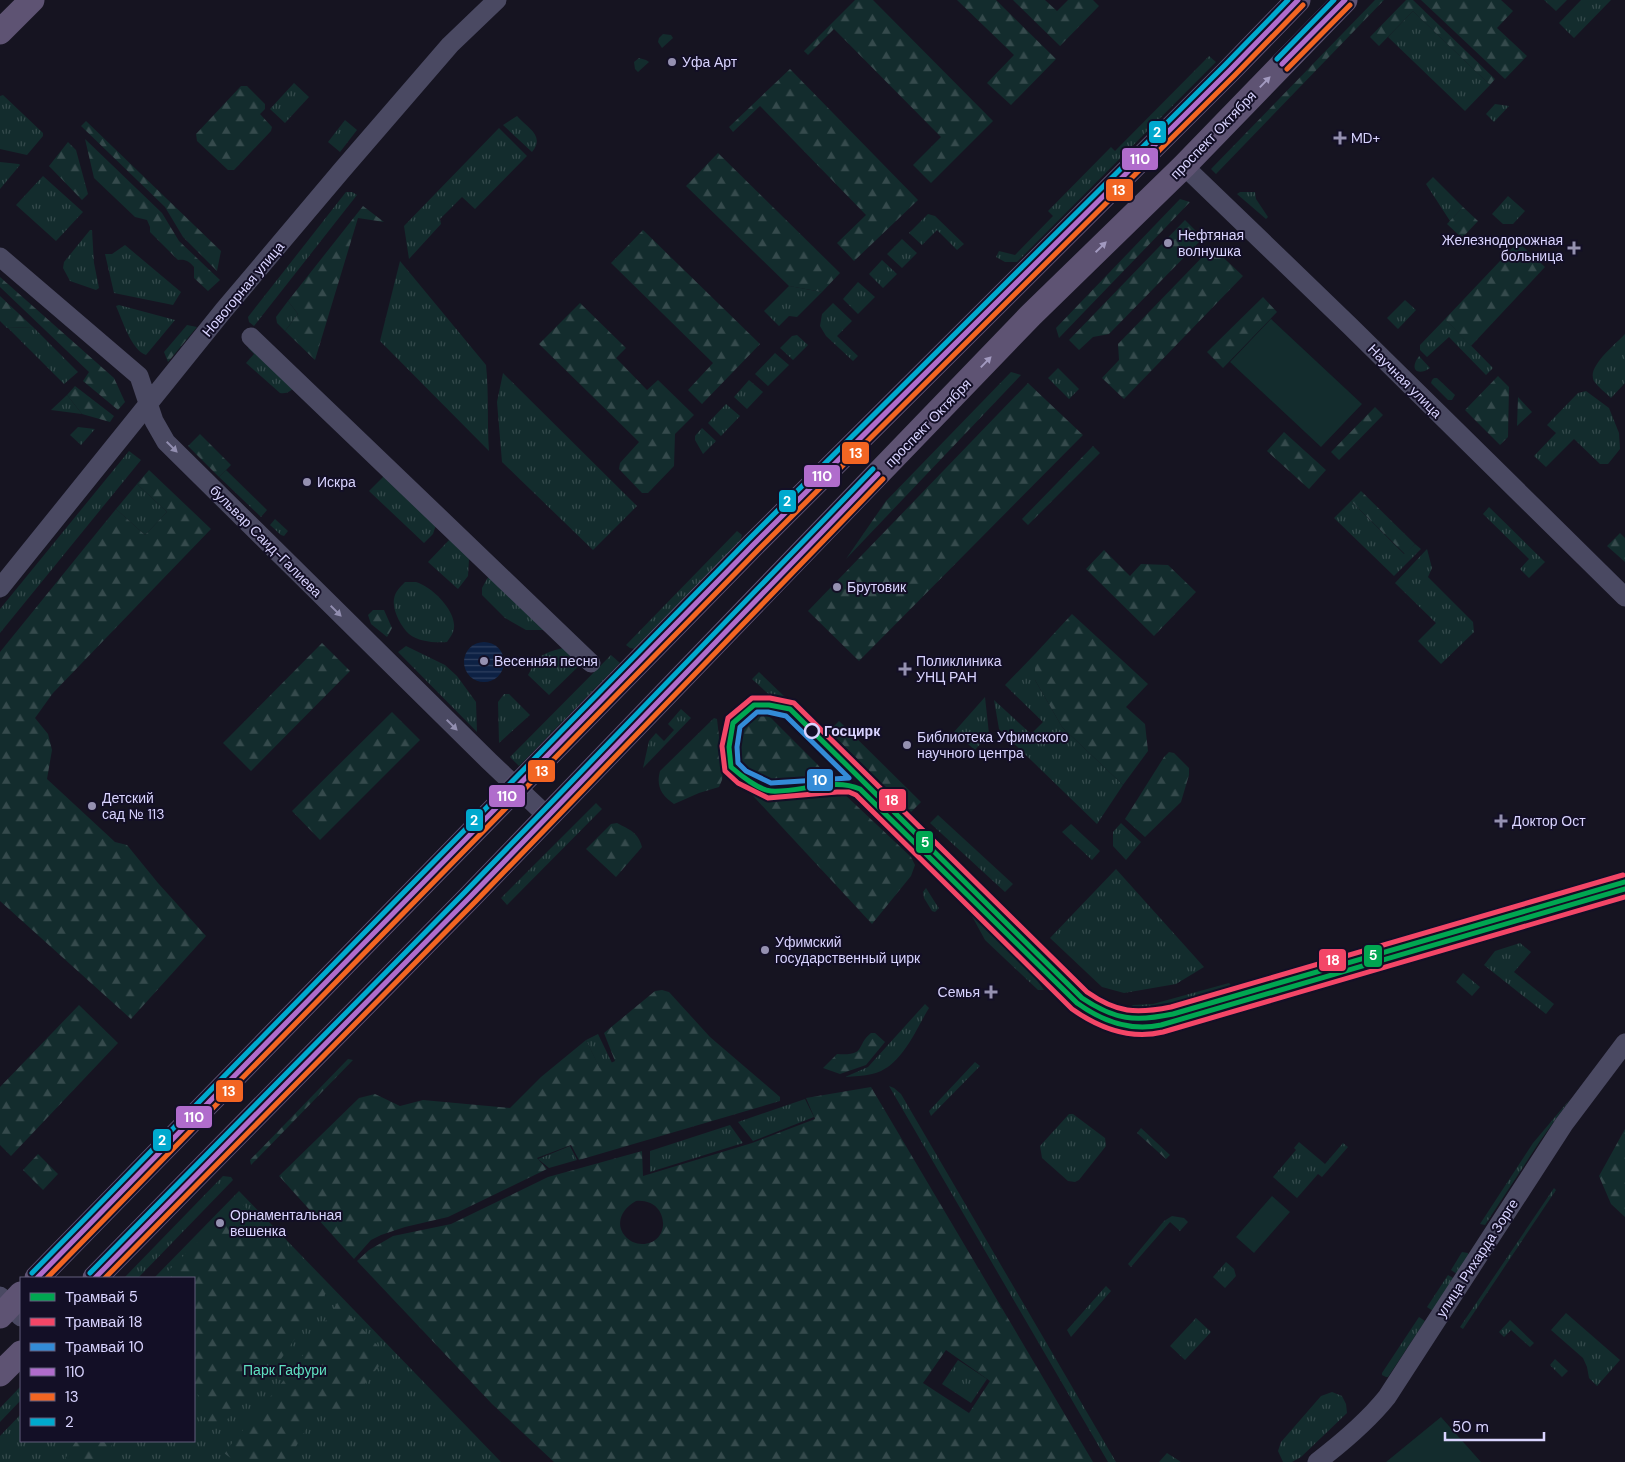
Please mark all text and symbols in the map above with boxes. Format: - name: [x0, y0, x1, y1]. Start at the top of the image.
- place label: Уфа Арт: [682, 53, 738, 71]
- marker: Уфа Арт: [666, 56, 678, 68]
- one-way arrow: [1259, 76, 1271, 88]
- street label: проспект Октября: [1166, 87, 1260, 183]
- line badge: 2: [1148, 120, 1167, 144]
- text: 2: [1153, 123, 1161, 141]
- place label: MD+: [1351, 129, 1380, 147]
- marker: MD+: [1333, 131, 1347, 145]
- line badge: 110: [1121, 147, 1159, 171]
- text: 110: [1130, 150, 1150, 168]
- line badge: 13: [1105, 178, 1134, 202]
- text: 13: [1112, 181, 1126, 199]
- place label: Нефтяная волнушка: [1178, 226, 1244, 260]
- place label: Железнодорожная больница: [1442, 231, 1563, 265]
- marker: Нефтяная волнушка: [1162, 237, 1174, 249]
- street label: Новогорная улица: [198, 238, 288, 340]
- one-way arrow: [1095, 241, 1107, 253]
- marker: Железнодорожная больница: [1567, 241, 1581, 255]
- street label: Научная улица: [1364, 340, 1446, 422]
- one-way arrow: [980, 356, 992, 368]
- street label: проспект Октября: [881, 375, 975, 471]
- one-way arrow: [165, 441, 177, 453]
- line badge: 13: [841, 441, 870, 465]
- text: 13: [849, 444, 863, 462]
- line badge: 110: [803, 464, 841, 488]
- text: 110: [812, 467, 832, 485]
- place label: Искра: [317, 473, 356, 491]
- marker: Искра: [301, 476, 313, 488]
- street label: бульвар Саид-Галиева: [206, 481, 326, 601]
- line badge: 2: [778, 489, 797, 513]
- text: 2: [783, 492, 791, 510]
- place label: Брутовик: [847, 578, 907, 596]
- marker: Брутовик: [831, 581, 843, 593]
- one-way arrow: [330, 605, 342, 617]
- place label: Весенняя песня: [494, 652, 598, 670]
- place label: Поликлиника УНЦ РАН: [916, 652, 1002, 686]
- marker: Весенняя песня: [478, 655, 490, 667]
- marker: Поликлиника УНЦ РАН: [898, 662, 912, 676]
- one-way arrow: [446, 719, 458, 731]
- place label: Госцирк: [824, 722, 881, 740]
- marker: Госцирк: [804, 723, 820, 739]
- place label: Библиотека Уфимского научного центра: [917, 728, 1069, 762]
- marker: Библиотека Уфимского научного центра: [901, 739, 913, 751]
- line badge: 13: [527, 759, 556, 783]
- text: 13: [535, 762, 549, 780]
- line badge: 10: [806, 768, 834, 792]
- text: 10: [813, 771, 828, 789]
- line badge: 110: [488, 784, 526, 808]
- text: 110: [497, 787, 517, 805]
- line badge: 18: [878, 788, 907, 812]
- place label: Детский сад № 113: [102, 789, 164, 823]
- text: 18: [885, 791, 899, 809]
- marker: Детский сад № 113: [86, 800, 98, 812]
- line badge: 2: [465, 808, 484, 832]
- text: 2: [470, 811, 478, 829]
- place label: Доктор Ост: [1512, 812, 1586, 830]
- marker: Доктор Ост: [1494, 814, 1508, 828]
- line badge: 5: [915, 830, 934, 854]
- text: 5: [921, 833, 929, 851]
- place label: Уфимский государственный цирк: [775, 933, 921, 967]
- marker: Уфимский государственный цирк: [759, 944, 771, 956]
- line badge: 5: [1363, 944, 1383, 968]
- text: 5: [1369, 946, 1377, 964]
- line badge: 18: [1318, 948, 1347, 972]
- text: 18: [1326, 951, 1340, 969]
- place label: Семья: [938, 983, 980, 1001]
- marker: Семья: [984, 985, 998, 999]
- line badge: 13: [215, 1079, 244, 1103]
- text: 13: [222, 1082, 236, 1100]
- line badge: 110: [175, 1105, 213, 1129]
- text: 110: [184, 1108, 204, 1126]
- line badge: 2: [152, 1128, 172, 1152]
- text: 2: [158, 1131, 166, 1149]
- street label: улица Рихарда Зорге: [1432, 1195, 1522, 1321]
- place label: Орнаментальная вешенка: [230, 1206, 342, 1240]
- marker: Орнаментальная вешенка: [214, 1217, 226, 1229]
- legend: [20, 1277, 195, 1442]
- text: Трамвай 5: [65, 1287, 138, 1307]
- text: Трамвай 18: [65, 1312, 143, 1332]
- text: Трамвай 10: [65, 1337, 144, 1357]
- park label: Парк Гафури: [243, 1361, 327, 1379]
- text: 110: [65, 1362, 85, 1382]
- text: 13: [65, 1387, 79, 1407]
- scale bar: [1445, 1410, 1544, 1442]
- text: 2: [65, 1412, 74, 1432]
- text: 50 m: [1452, 1417, 1489, 1437]

